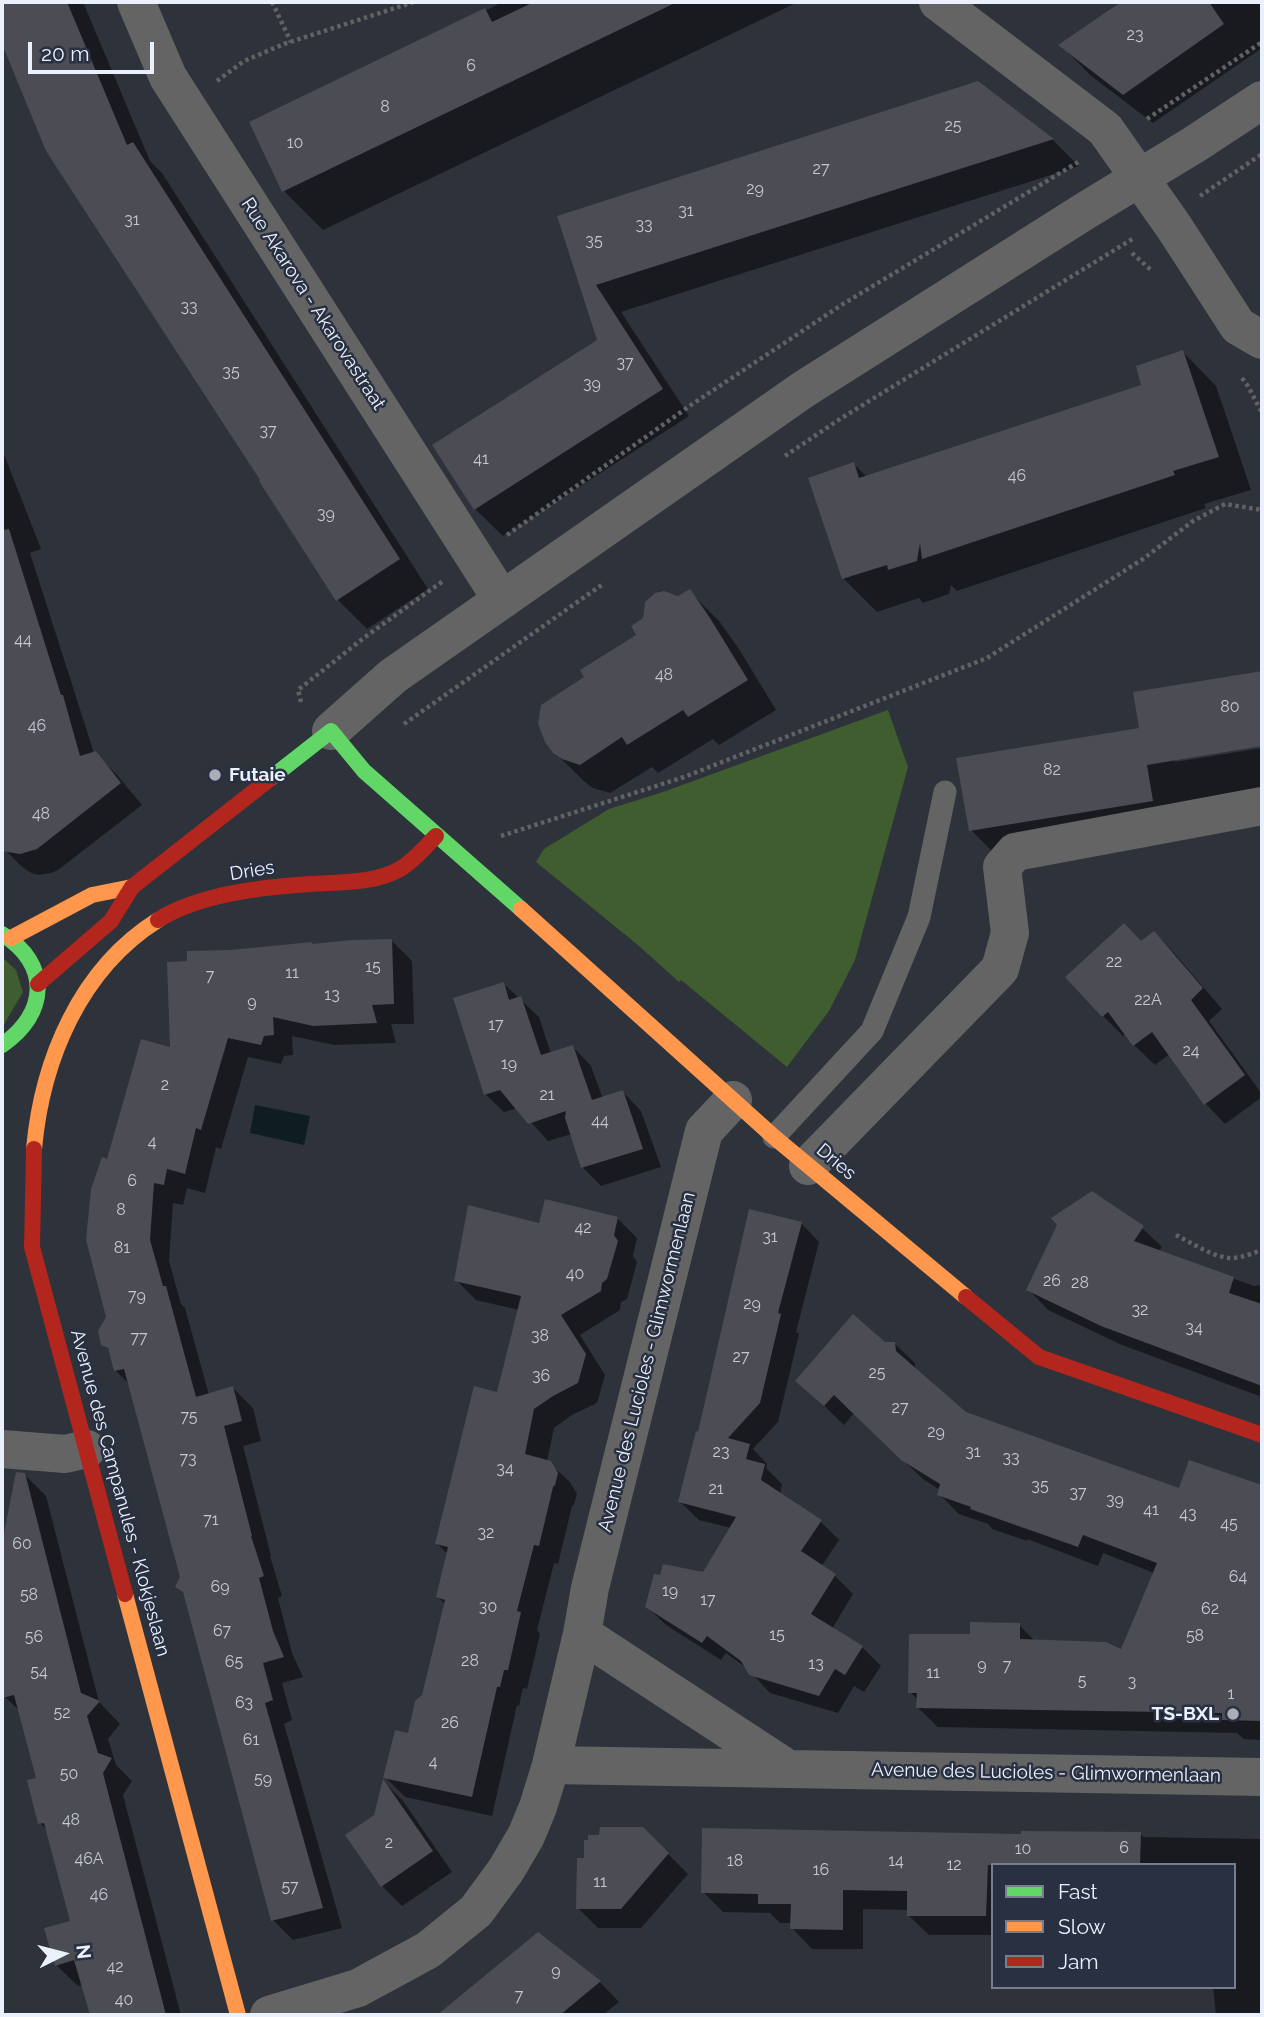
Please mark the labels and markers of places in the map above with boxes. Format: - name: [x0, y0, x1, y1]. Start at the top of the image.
- place label: Futaie: [229, 764, 286, 786]
- marker: Futaie: [207, 767, 223, 783]
- place label: TS-BXL: [1152, 1703, 1219, 1725]
- marker: TS-BXL: [1225, 1706, 1241, 1722]

